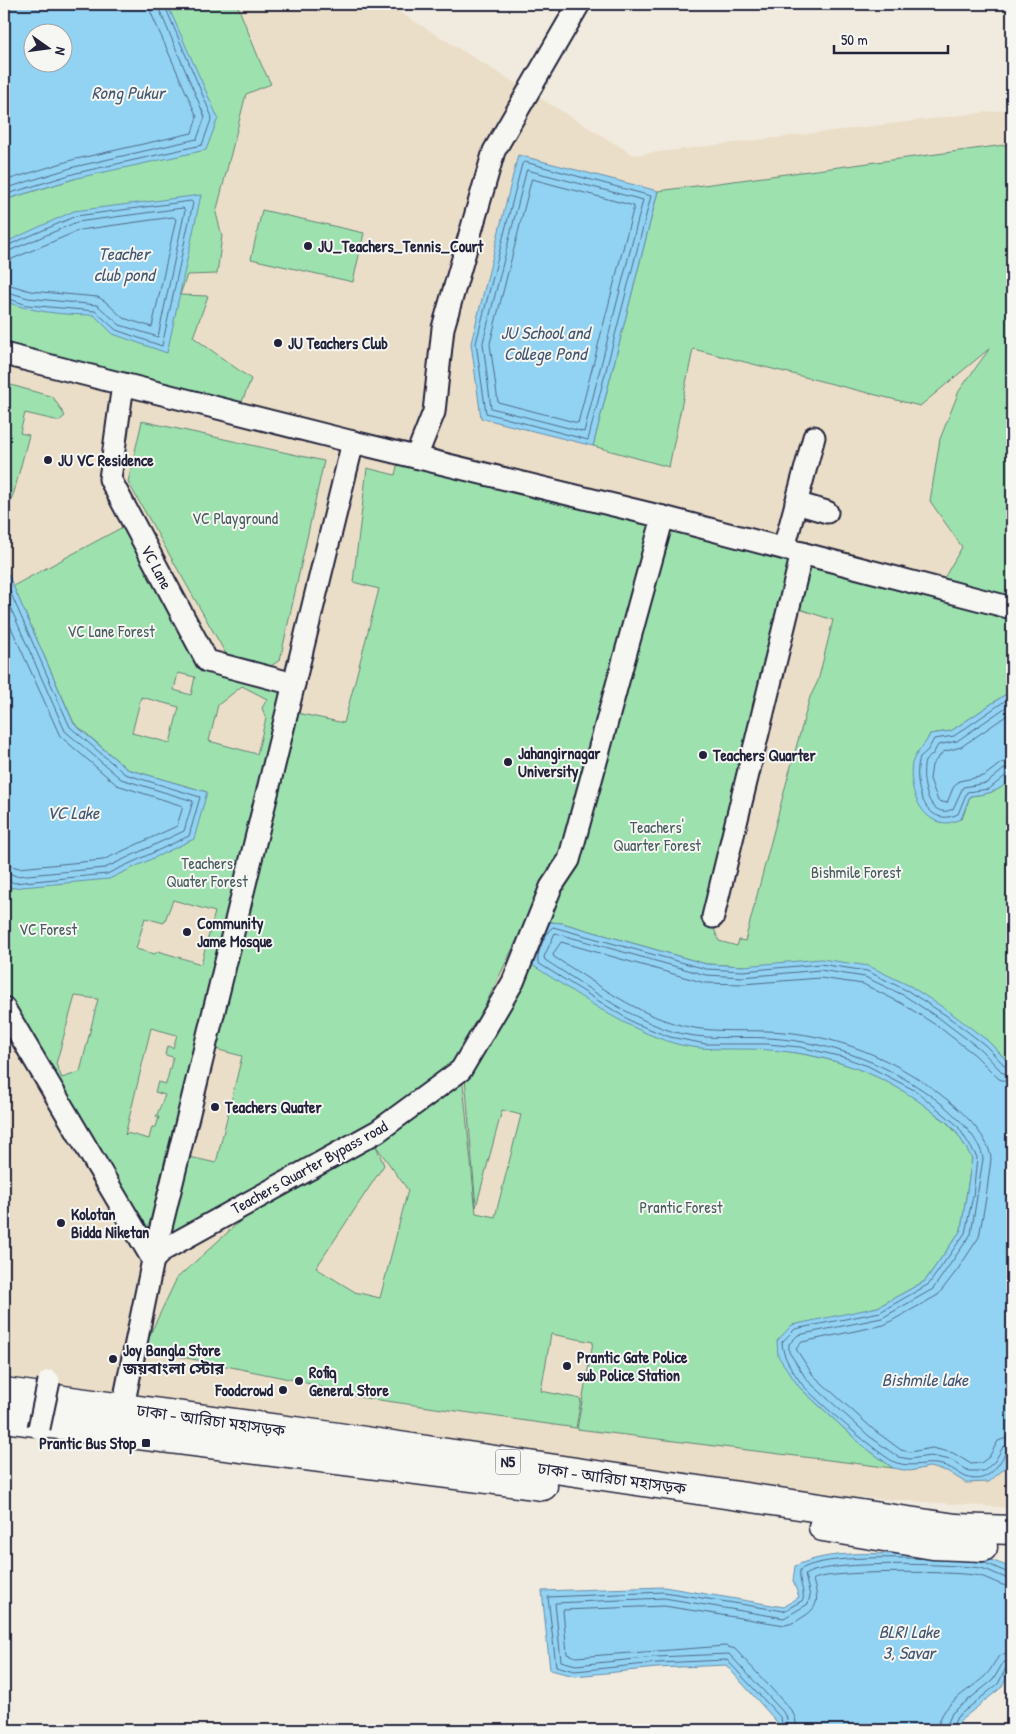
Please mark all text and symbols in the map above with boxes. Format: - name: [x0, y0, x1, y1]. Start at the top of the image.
- north arrow: [22, 22, 72, 72]
- scale bar: [834, 22, 947, 54]
- text: 50 m: [841, 29, 868, 50]
- text: N: [51, 45, 71, 58]
- water label: Rong Pukur: [91, 80, 167, 105]
- place label: JU_Teachers_Tennis_Court: [318, 235, 484, 257]
- marker: JU_Teachers_Tennis_Court: [302, 240, 314, 252]
- water label: Teacher club pond: [94, 241, 157, 287]
- water label: JU School and College Pond: [500, 320, 593, 366]
- place label: JU Teachers Club: [288, 332, 388, 354]
- marker: JU Teachers Club: [272, 337, 284, 349]
- place label: JU VC Residence: [58, 449, 154, 471]
- marker: JU VC Residence: [42, 454, 54, 466]
- park label: VC Playground: [192, 507, 278, 529]
- street label: VC Lane: [136, 541, 178, 594]
- park label: VC Lane Forest: [67, 620, 155, 642]
- place label: Jahangirnagar University: [518, 742, 601, 783]
- place label: Teachers Quarter: [712, 744, 817, 766]
- marker: Teachers Quarter: [697, 749, 709, 761]
- marker: Jahangirnagar University: [502, 756, 514, 768]
- water label: VC Lake: [47, 800, 100, 825]
- park label: Teachers' Quarter Forest: [613, 816, 701, 856]
- park label: Teachers Quater Forest: [166, 852, 248, 892]
- park label: Bishmile Forest: [811, 861, 901, 883]
- place label: Community Jame Mosque: [197, 912, 273, 953]
- park label: VC Forest: [19, 918, 78, 940]
- marker: Community Jame Mosque: [181, 926, 193, 938]
- place label: Teachers Quater: [224, 1096, 322, 1118]
- marker: Teachers Quater: [209, 1101, 221, 1113]
- street label: Teachers Quarter Bypass road: [227, 1115, 391, 1219]
- park label: Prantic Forest: [640, 1196, 723, 1218]
- place label: Kolotan Bidda Niketan: [71, 1203, 149, 1243]
- marker: Kolotan Bidda Niketan: [55, 1217, 67, 1229]
- place label: Joy Bangla Store জয়বাংলা স্টোর: [122, 1339, 225, 1379]
- place label: Prantic Gate Police sub Police Station: [577, 1346, 688, 1386]
- marker: Joy Bangla Store জয়বাংলা স্টোর: [107, 1353, 119, 1365]
- marker: Prantic Gate Police sub Police Station: [561, 1360, 573, 1372]
- place label: Rofiq General Store: [309, 1361, 389, 1401]
- water label: Bishmile lake: [882, 1367, 969, 1392]
- marker: Rofiq General Store: [293, 1375, 305, 1387]
- place label: Foodcrowd: [214, 1379, 274, 1401]
- marker: Foodcrowd: [277, 1384, 289, 1396]
- street label: ঢাকা - আরিচা মহাসড়ক: [134, 1399, 288, 1441]
- place label: Prantic Bus Stop: [39, 1432, 136, 1455]
- marker: Prantic Bus Stop: [140, 1437, 152, 1449]
- road number: N5: [496, 1450, 520, 1474]
- street label: ঢাকা - আরিচা মহাসড়ক: [535, 1457, 689, 1499]
- water label: BLRI Lake 3, Savar: [879, 1619, 940, 1665]

